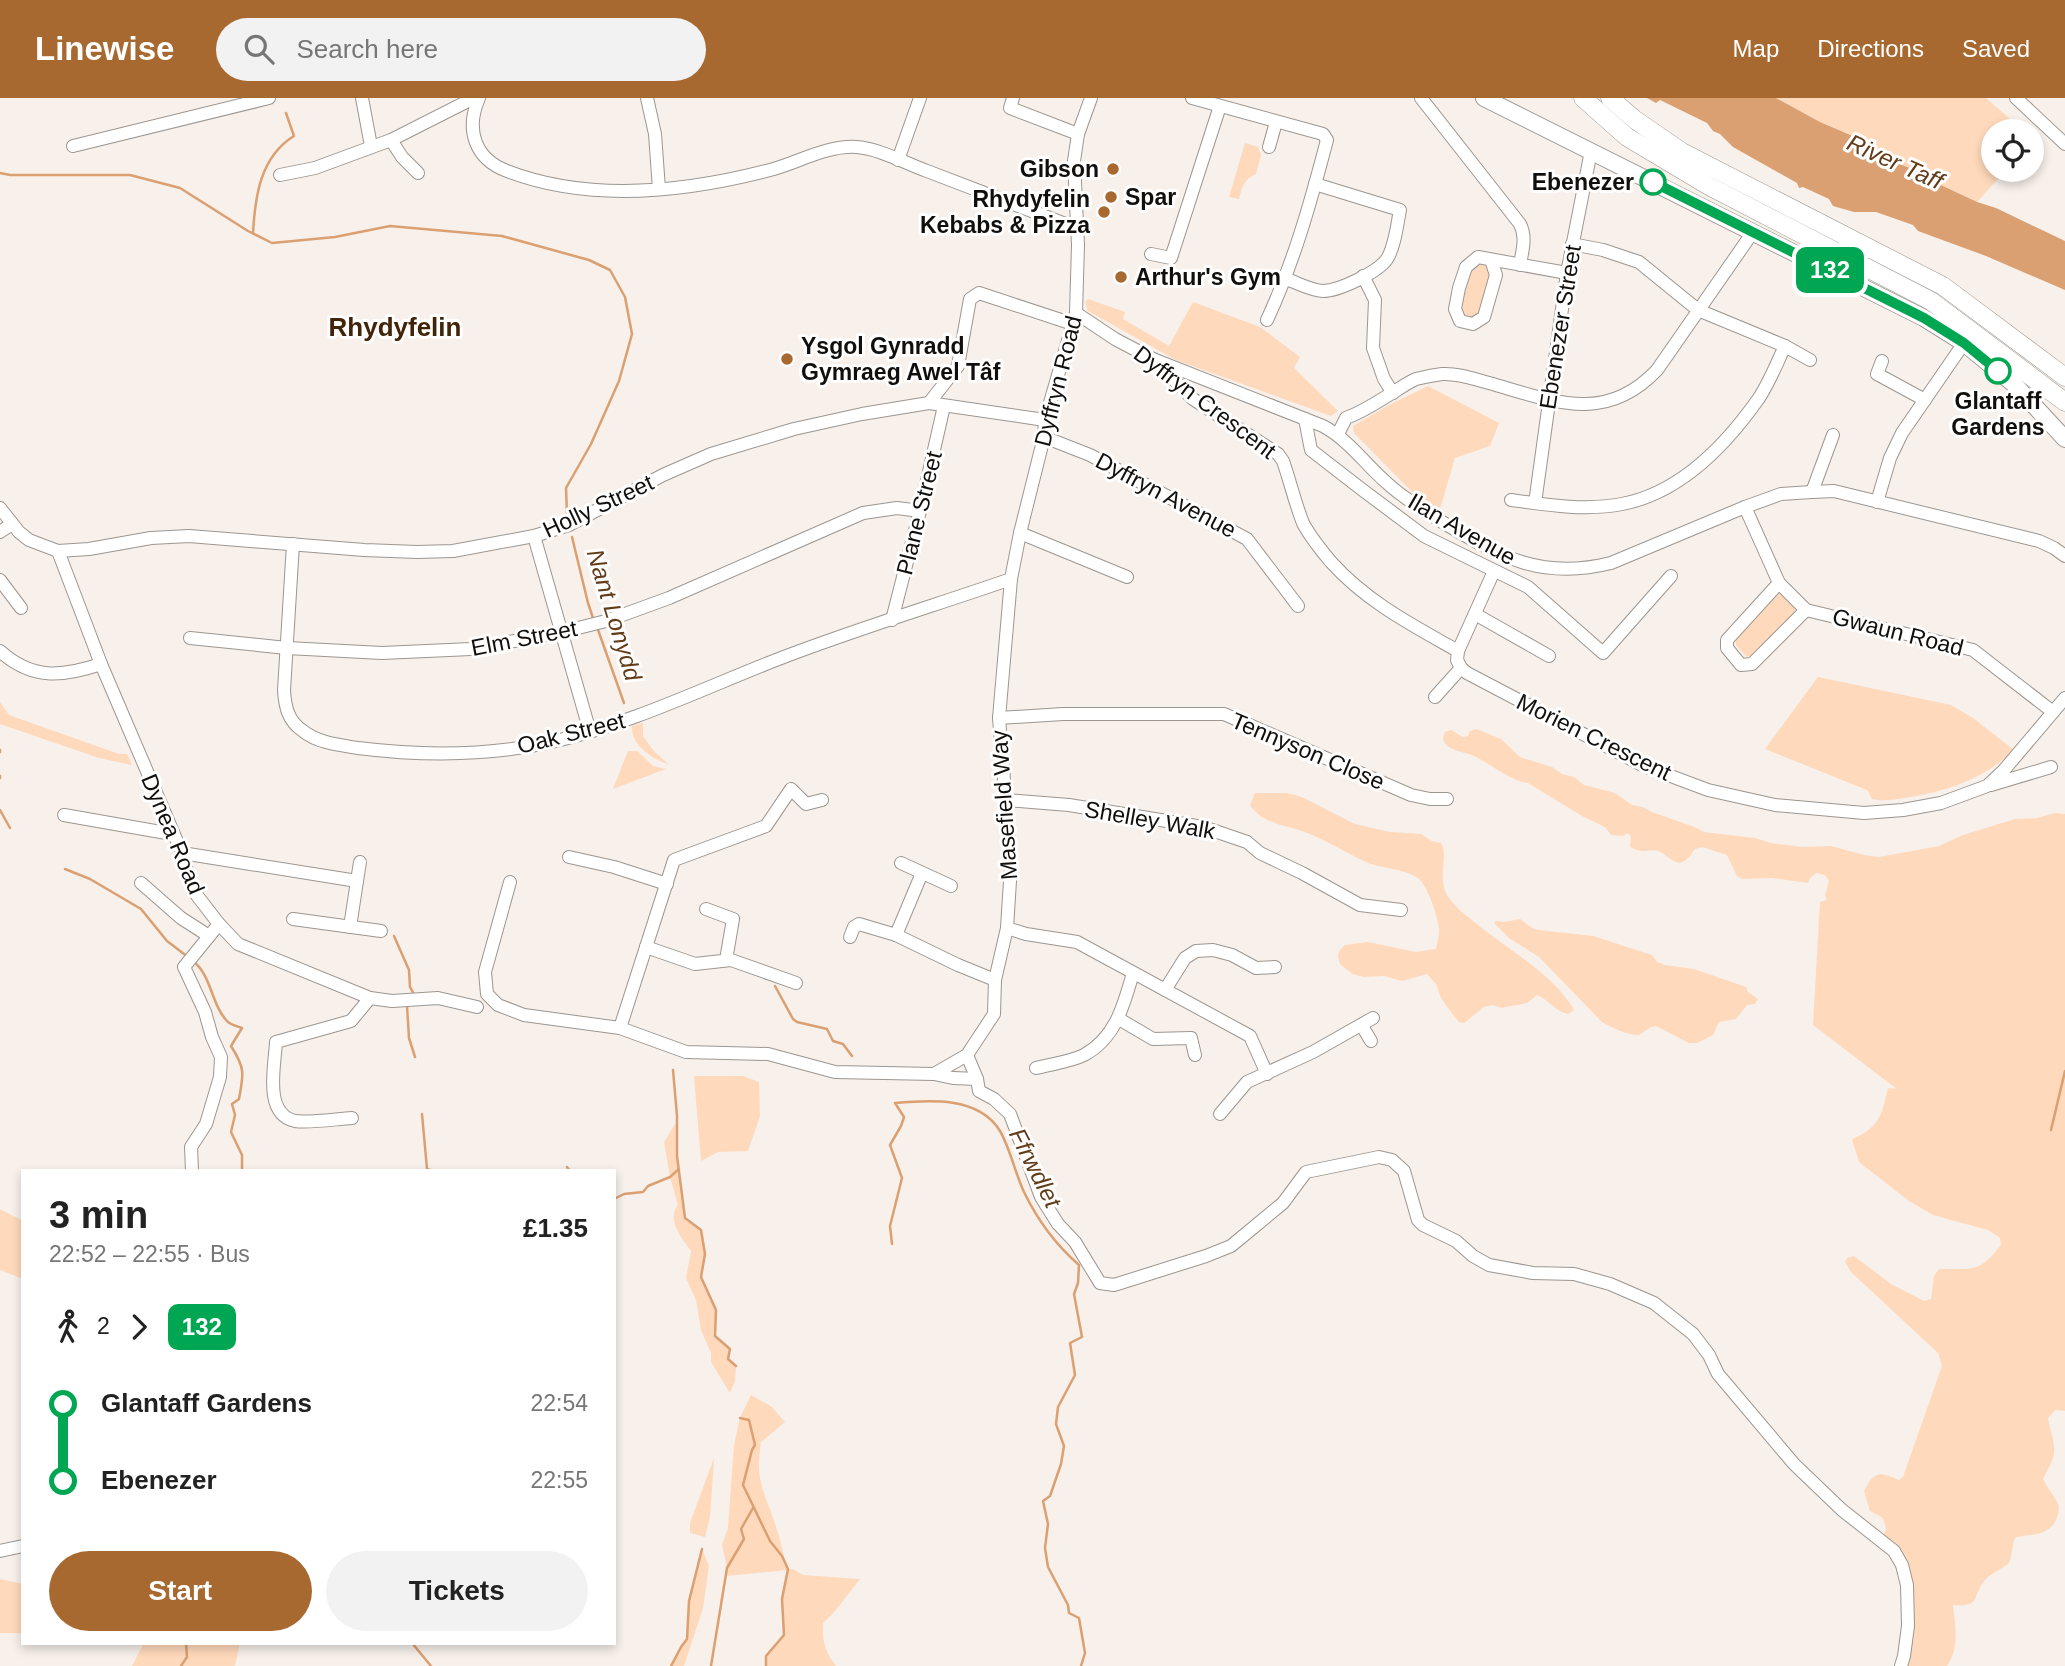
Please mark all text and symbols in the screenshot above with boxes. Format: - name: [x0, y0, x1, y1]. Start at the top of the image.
- search box: [216, 18, 706, 81]
- text: Linewise: [35, 30, 174, 67]
- icon: search: [240, 30, 278, 68]
- text: Search here: [296, 34, 438, 64]
- text: Map: [1733, 35, 1779, 62]
- text: Directions: [1817, 35, 1924, 62]
- text: Saved: [1962, 35, 2030, 62]
- map controls: [1981, 119, 2044, 182]
- button: locate: [1981, 119, 2044, 182]
- water label: River Taff: [1843, 129, 1949, 196]
- place label: Gibson: [1020, 156, 1099, 182]
- marker: Gibson: [1105, 161, 1121, 177]
- place label: Ebenezer: [1532, 169, 1634, 195]
- marker: Ebenezer: [1640, 169, 1666, 195]
- place label: Spar: [1125, 184, 1176, 210]
- place label: Rhydyfelin Kebabs & Pizza: [920, 186, 1090, 238]
- marker: Spar: [1103, 189, 1119, 205]
- marker: Rhydyfelin Kebabs & Pizza: [1096, 204, 1112, 220]
- street label: Ebenezer Street: [1534, 242, 1586, 411]
- line badge: 132: [1790, 247, 1870, 293]
- text: 132: [1810, 256, 1850, 283]
- place label: Arthur's Gym: [1135, 264, 1281, 290]
- marker: Arthur's Gym: [1113, 269, 1129, 285]
- district label: Rhydyfelin: [329, 312, 461, 342]
- street label: Dyffryn Road: [1029, 313, 1087, 449]
- place label: Ysgol Gynradd Gymraeg Awel Tâf: [801, 333, 1001, 385]
- street label: Dyffryn Crescent: [1129, 340, 1282, 464]
- marker: Ysgol Gynradd Gymraeg Awel Tâf: [779, 351, 795, 367]
- marker: Glantaff Gardens: [1985, 358, 2011, 384]
- place label: Glantaff Gardens: [1951, 388, 2045, 440]
- street label: Dyffryn Avenue: [1091, 447, 1241, 543]
- street label: Plane Street: [891, 448, 947, 578]
- street label: Holly Street: [539, 469, 658, 543]
- street label: Ilan Avenue: [1404, 488, 1520, 570]
- water label: Nant Lonydd: [582, 546, 647, 684]
- street label: Gwaun Road: [1830, 603, 1966, 661]
- street label: Elm Street: [469, 615, 580, 661]
- street label: Morien Crescent: [1512, 688, 1676, 786]
- street label: Oak Street: [515, 707, 628, 759]
- street label: Tennyson Close: [1228, 707, 1388, 795]
- street label: Masefield Way: [986, 729, 1022, 881]
- street label: Dynea Road: [136, 770, 210, 898]
- street label: Shelley Walk: [1083, 796, 1218, 844]
- water label: Ffrwdlet: [1004, 1124, 1067, 1213]
- text: 3 min: [49, 1194, 148, 1236]
- text: £1.35: [523, 1213, 588, 1243]
- text: 22:52 – 22:55 · Bus: [49, 1241, 250, 1267]
- icon: walk: [49, 1308, 87, 1346]
- icon: forward: [120, 1308, 158, 1346]
- text: 2: [97, 1313, 110, 1339]
- text: 132: [182, 1313, 222, 1340]
- text: Glantaff Gardens: [101, 1388, 312, 1418]
- text: 22:54: [530, 1390, 588, 1416]
- text: Ebenezer: [101, 1465, 217, 1495]
- text: 22:55: [530, 1467, 588, 1493]
- button: Start: [49, 1551, 312, 1631]
- button: Tickets: [326, 1551, 588, 1631]

